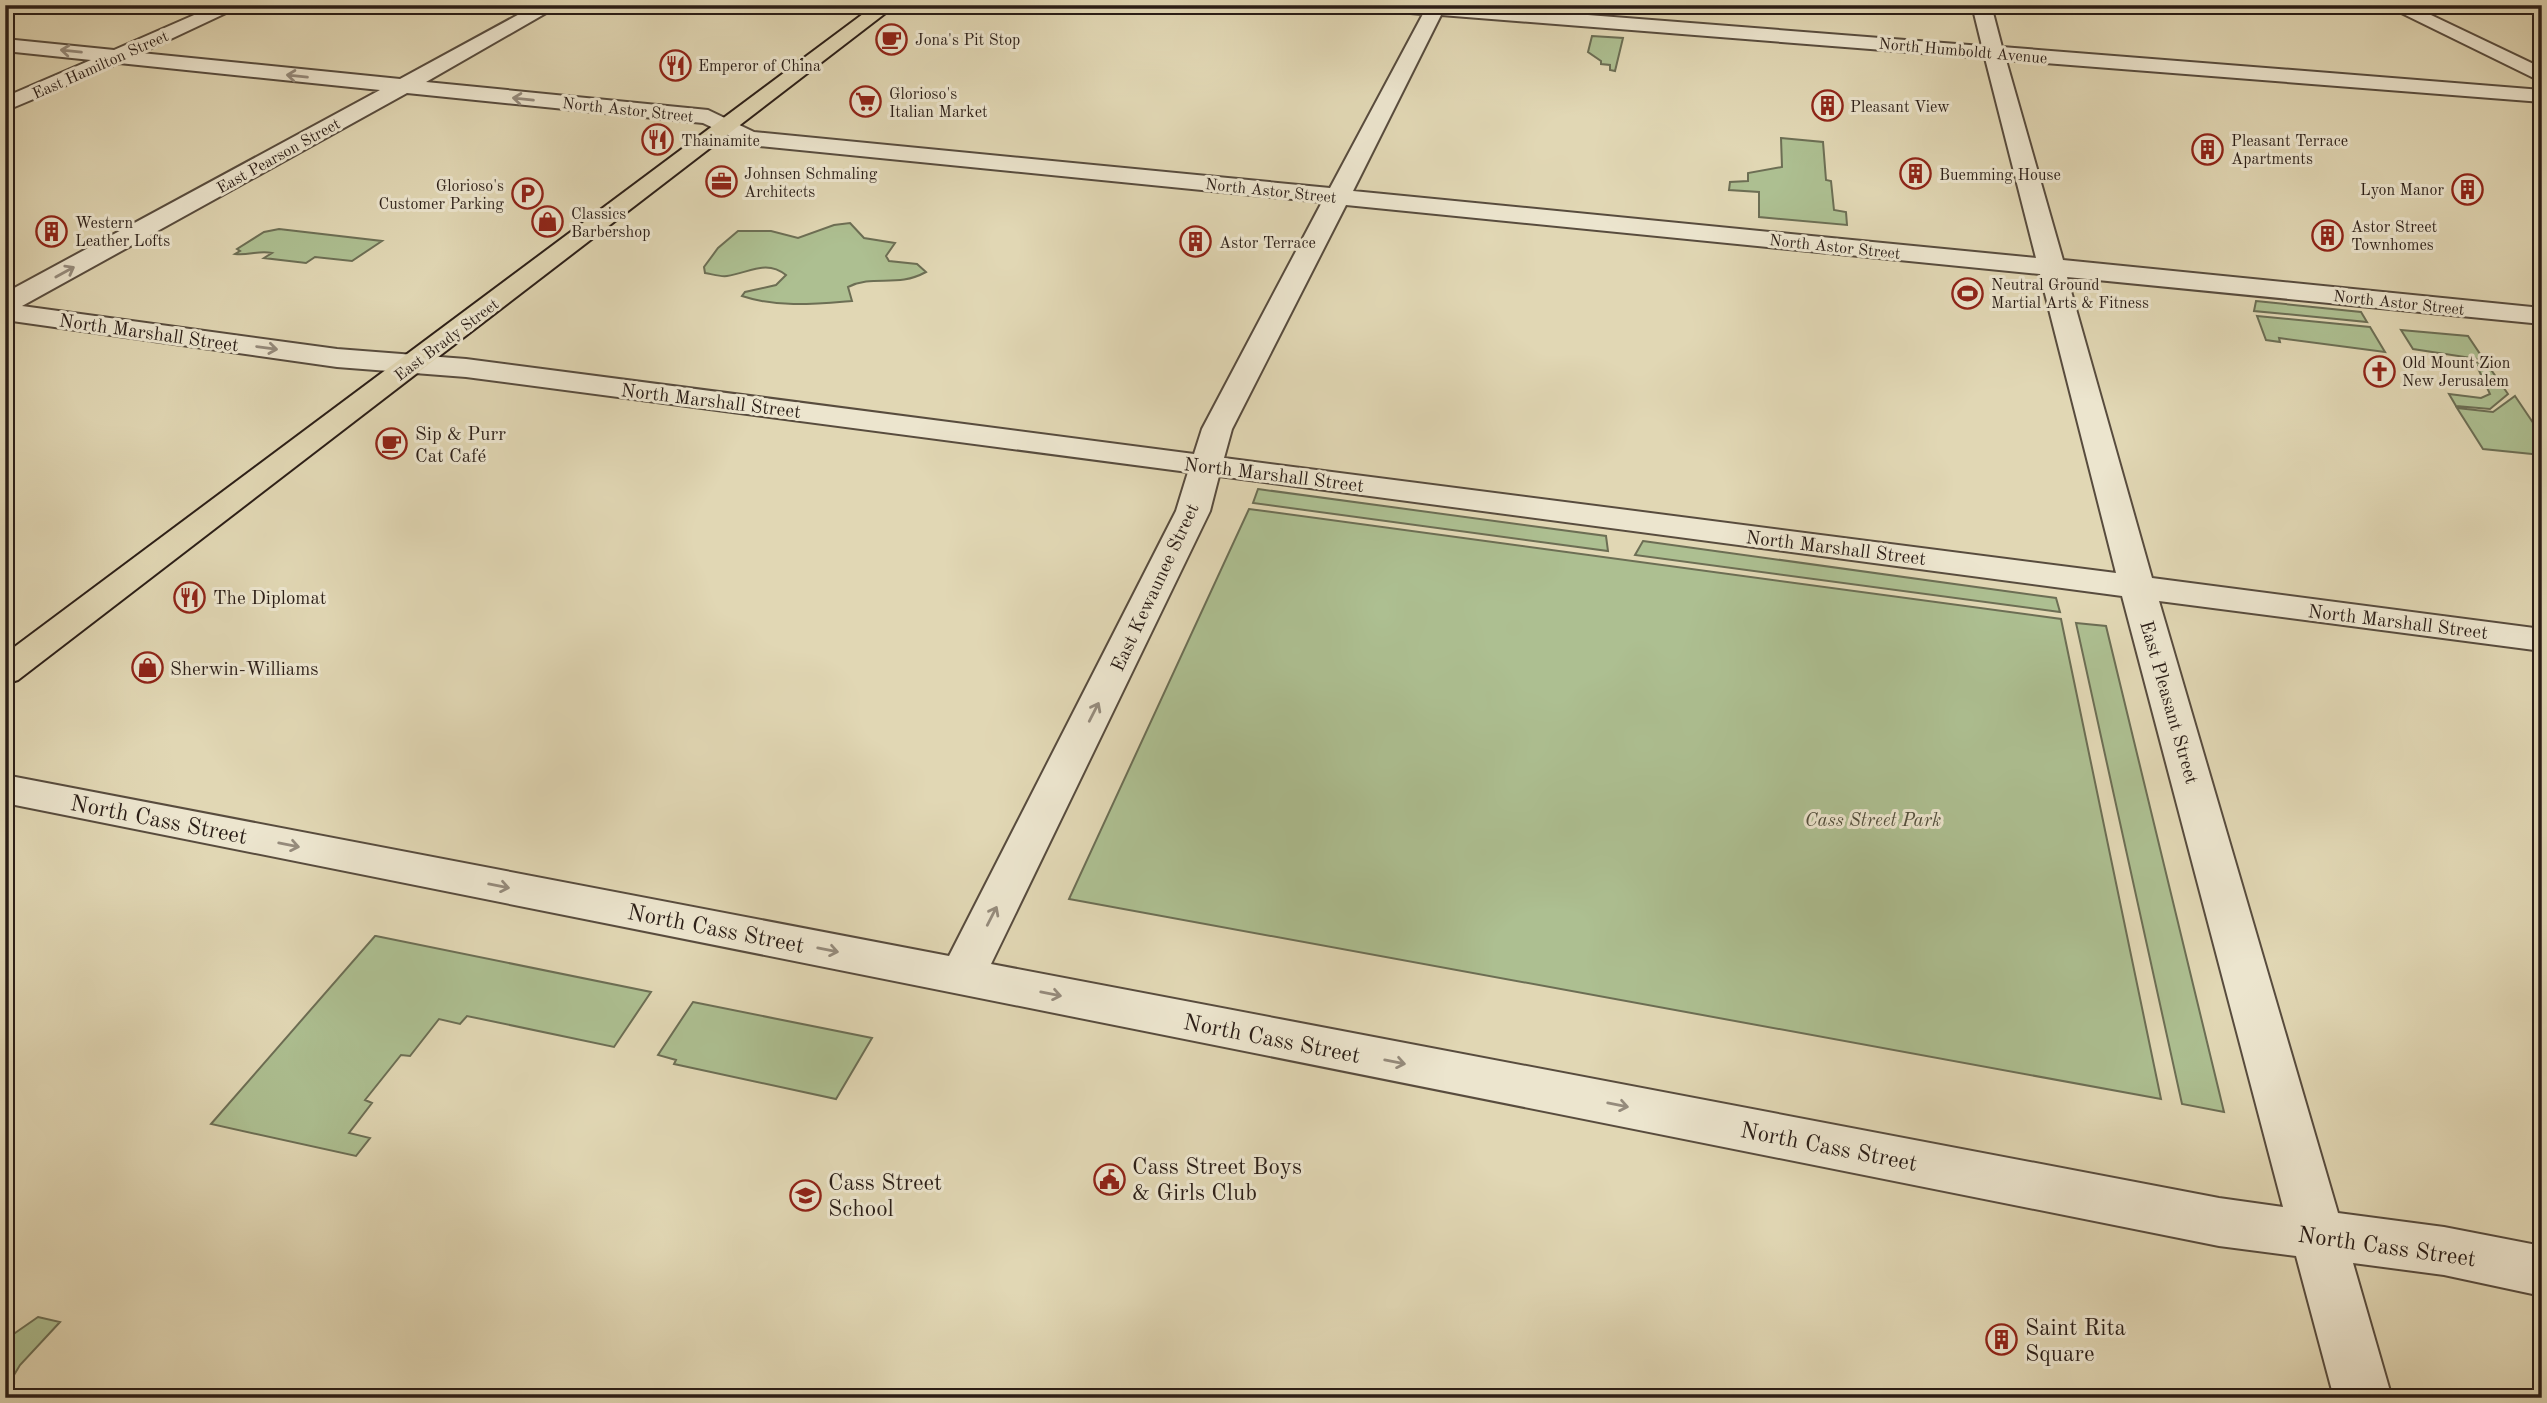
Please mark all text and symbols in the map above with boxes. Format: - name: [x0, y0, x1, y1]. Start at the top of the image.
- cafe icon: Jona's Pit Stop: [875, 22, 909, 56]
- street label: East Hamilton Street: [30, 28, 172, 103]
- place label: Jona's Pit Stop: [915, 33, 1020, 49]
- street label: North Humboldt Avenue: [1878, 37, 2048, 67]
- one-way arrow: [60, 45, 82, 58]
- restaurant icon: Emperor of China: [658, 48, 692, 82]
- place label: Emperor of China: [698, 59, 821, 75]
- one-way arrow: [286, 70, 308, 83]
- supermarket icon: Glorioso's Italian Market: [849, 85, 883, 119]
- place label: Glorioso's Italian Market: [889, 87, 988, 121]
- building icon: Pleasant View: [1810, 89, 1844, 123]
- one-way arrow: [512, 92, 535, 105]
- street label: North Astor Street: [561, 96, 695, 126]
- place label: Pleasant View: [1850, 100, 1950, 116]
- street label: East Pearson Street: [215, 116, 344, 197]
- restaurant icon: Thainamite: [641, 123, 675, 157]
- building icon: Pleasant Terrace Apartments: [2191, 132, 2225, 166]
- place label: Thainamite: [681, 134, 760, 150]
- place label: Pleasant Terrace Apartments: [2231, 134, 2348, 168]
- building icon: Buemming House: [1899, 157, 1933, 191]
- office icon: Johnsen Schmaling Architects: [704, 165, 738, 199]
- place label: Johnsen Schmaling Architects: [744, 167, 878, 201]
- place label: Buemming House: [1939, 168, 2061, 184]
- building icon: Lyon Manor: [2450, 172, 2484, 206]
- parking icon: Glorioso's Customer Parking: [510, 177, 544, 211]
- street label: North Astor Street: [1204, 177, 1338, 207]
- place label: Glorioso's Customer Parking: [379, 179, 504, 213]
- place label: Lyon Manor: [2360, 183, 2444, 199]
- shop icon: Classics Barbershop: [531, 205, 565, 239]
- place label: Classics Barbershop: [571, 207, 651, 241]
- building icon: Western Leather Lofts: [35, 214, 69, 248]
- place label: Western Leather Lofts: [75, 216, 170, 250]
- building icon: Astor Street Townhomes: [2311, 218, 2345, 252]
- place label: Astor Street Townhomes: [2351, 220, 2438, 254]
- building icon: Astor Terrace: [1179, 225, 1213, 259]
- street label: North Astor Street: [1768, 233, 1902, 263]
- place label: Astor Terrace: [1219, 236, 1316, 252]
- one-way arrow: [54, 265, 75, 278]
- sports icon: Neutral Ground Martial Arts & Fitness: [1951, 276, 1985, 310]
- place label: Neutral Ground Martial Arts & Fitness: [1991, 278, 2149, 312]
- street label: North Astor Street: [2332, 289, 2466, 319]
- street label: East Brady Street: [392, 296, 502, 385]
- street label: North Marshall Street: [58, 312, 240, 356]
- one-way arrow: [255, 342, 278, 355]
- church icon: Old Mount Zion New Jerusalem: [2362, 354, 2396, 388]
- place label: Old Mount Zion New Jerusalem: [2402, 356, 2511, 390]
- street label: North Marshall Street: [620, 382, 802, 423]
- place label: Sip & Purr Cat Café: [415, 426, 506, 467]
- cafe icon: Sip & Purr Cat Café: [375, 427, 409, 461]
- street label: North Marshall Street: [1183, 456, 1365, 497]
- street label: East Kewaunee Street: [1109, 501, 1204, 675]
- street label: North Marshall Street: [1745, 529, 1927, 570]
- restaurant icon: The Diplomat: [173, 580, 207, 614]
- place label: The Diplomat: [213, 590, 326, 609]
- street label: North Marshall Street: [2307, 603, 2489, 644]
- street label: East Pleasant Street: [2135, 619, 2200, 787]
- shop icon: Sherwin-Williams: [130, 651, 164, 685]
- place label: Sherwin-Williams: [170, 661, 319, 680]
- one-way arrow: [1087, 702, 1101, 723]
- street label: North Cass Street: [68, 792, 249, 849]
- park label: Cass Street Park: [1805, 812, 1941, 831]
- one-way arrow: [277, 838, 300, 852]
- one-way arrow: [487, 879, 510, 893]
- street label: North Cass Street: [625, 901, 806, 958]
- one-way arrow: [986, 906, 999, 927]
- one-way arrow: [816, 944, 839, 958]
- one-way arrow: [1039, 988, 1062, 1002]
- street label: North Cass Street: [1181, 1011, 1362, 1068]
- one-way arrow: [1383, 1055, 1406, 1069]
- one-way arrow: [1606, 1099, 1629, 1113]
- street label: North Cass Street: [1738, 1119, 1919, 1176]
- place label: Cass Street Boys & Girls Club: [1132, 1156, 1302, 1205]
- public building icon: Cass Street Boys & Girls Club: [1092, 1162, 1126, 1196]
- place label: Cass Street School: [828, 1172, 942, 1221]
- school or university icon: Cass Street School: [788, 1178, 822, 1212]
- street label: North Cass Street: [2296, 1224, 2477, 1271]
- place label: Saint Rita Square: [2025, 1317, 2126, 1366]
- building icon: Saint Rita Square: [1985, 1323, 2019, 1357]

